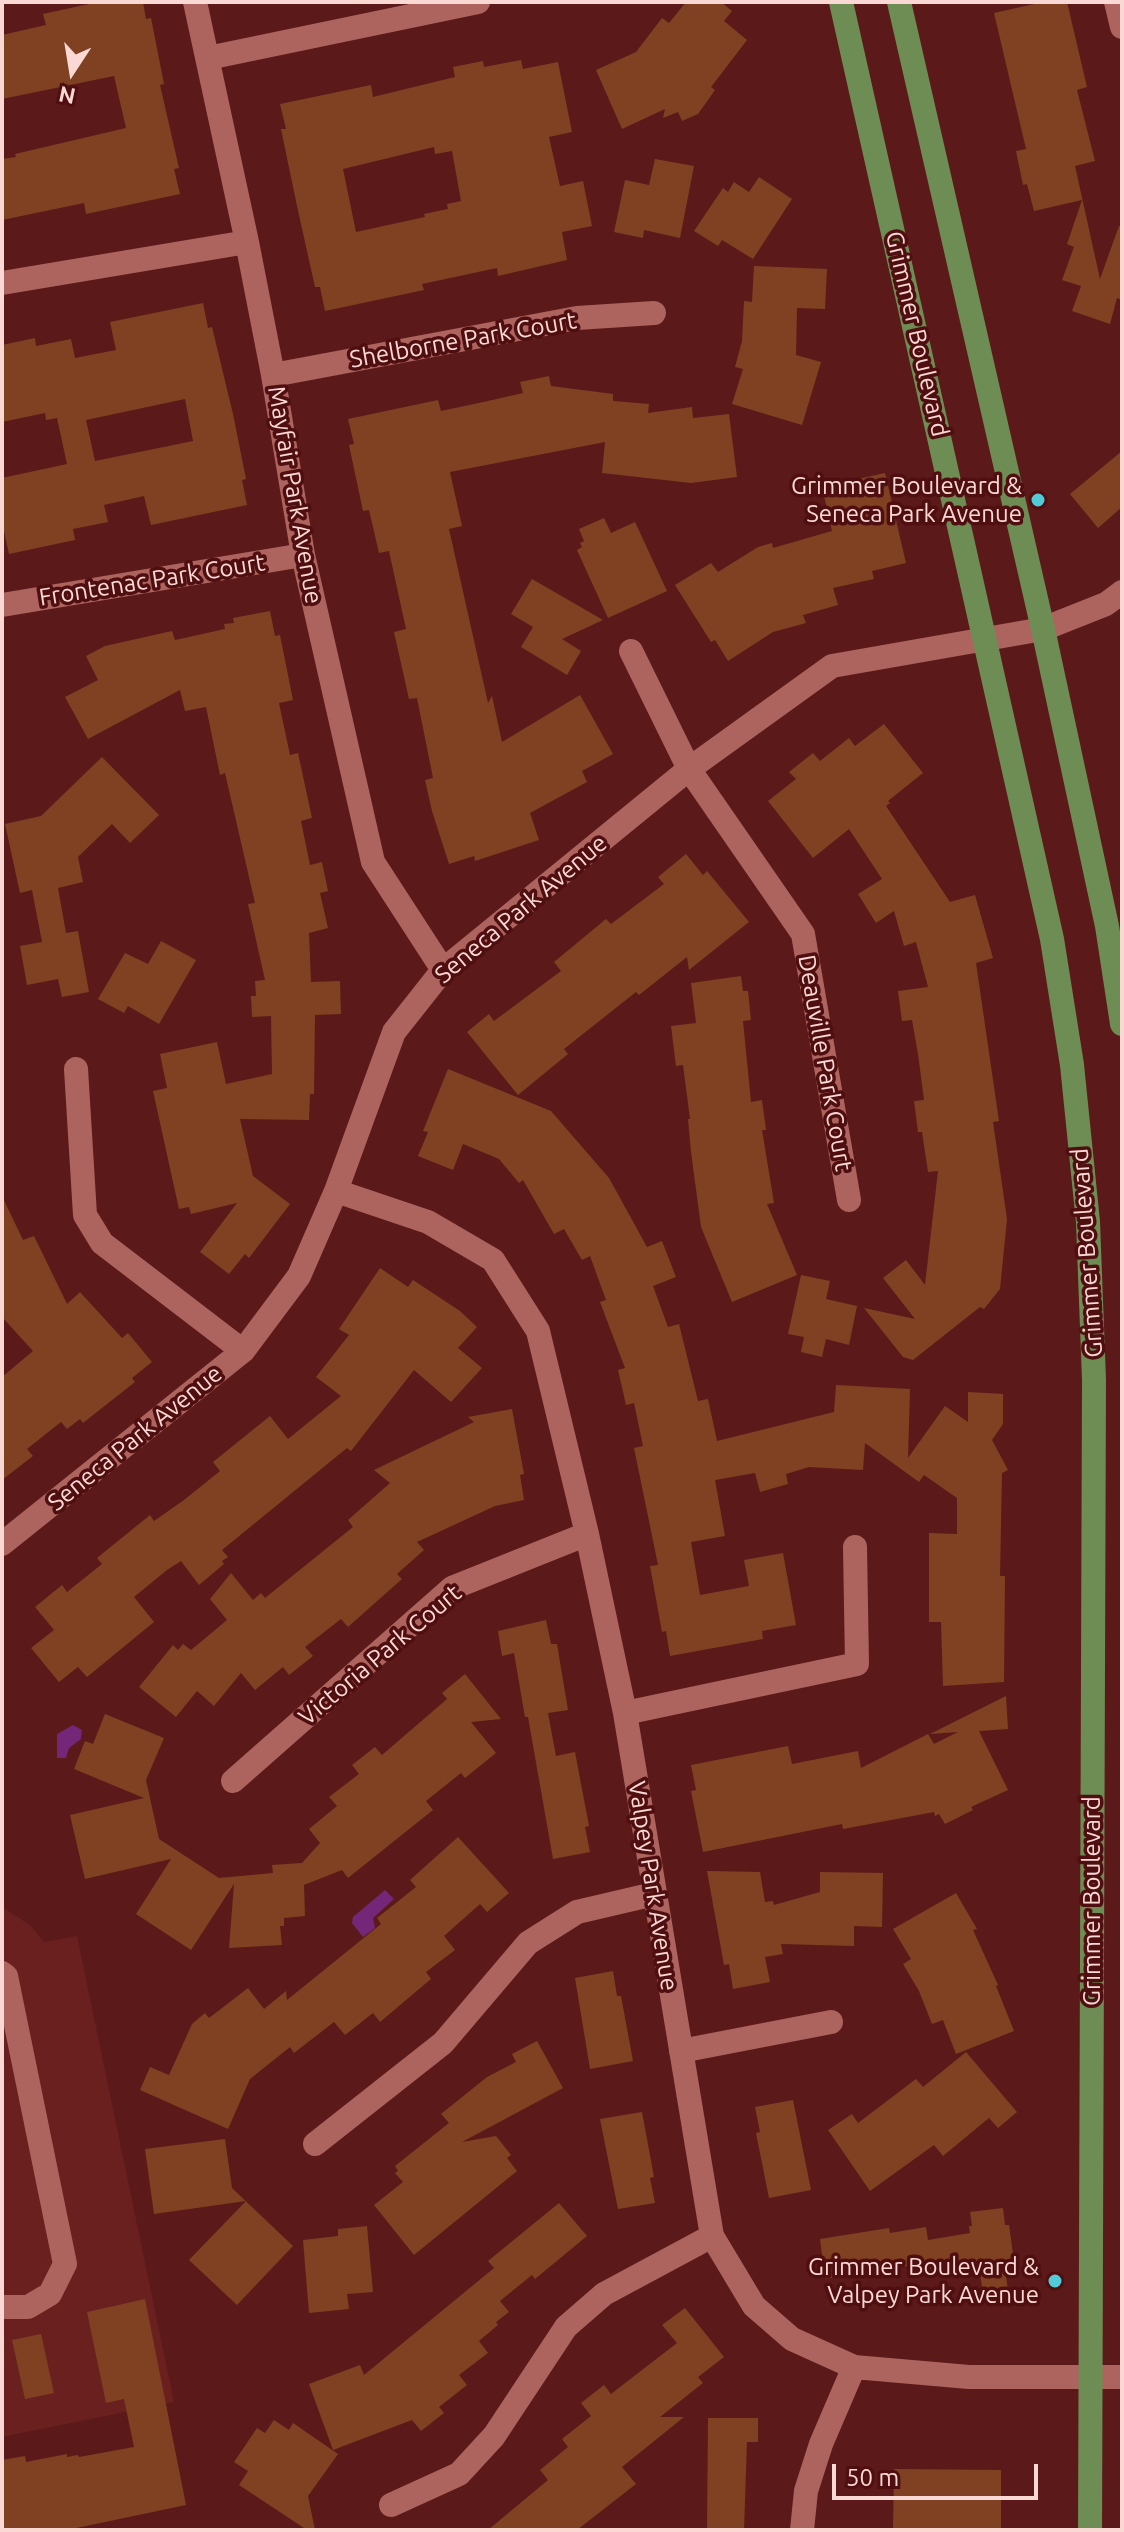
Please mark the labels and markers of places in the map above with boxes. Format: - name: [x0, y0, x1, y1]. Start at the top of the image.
- place label: Grimmer Boulevard & Seneca Park Avenue: [791, 472, 1022, 528]
- marker: Grimmer Boulevard & Seneca Park Avenue: [1029, 491, 1047, 509]
- place label: Grimmer Boulevard & Valpey Park Avenue: [808, 2253, 1039, 2309]
- marker: Grimmer Boulevard & Valpey Park Avenue: [1046, 2272, 1064, 2290]

